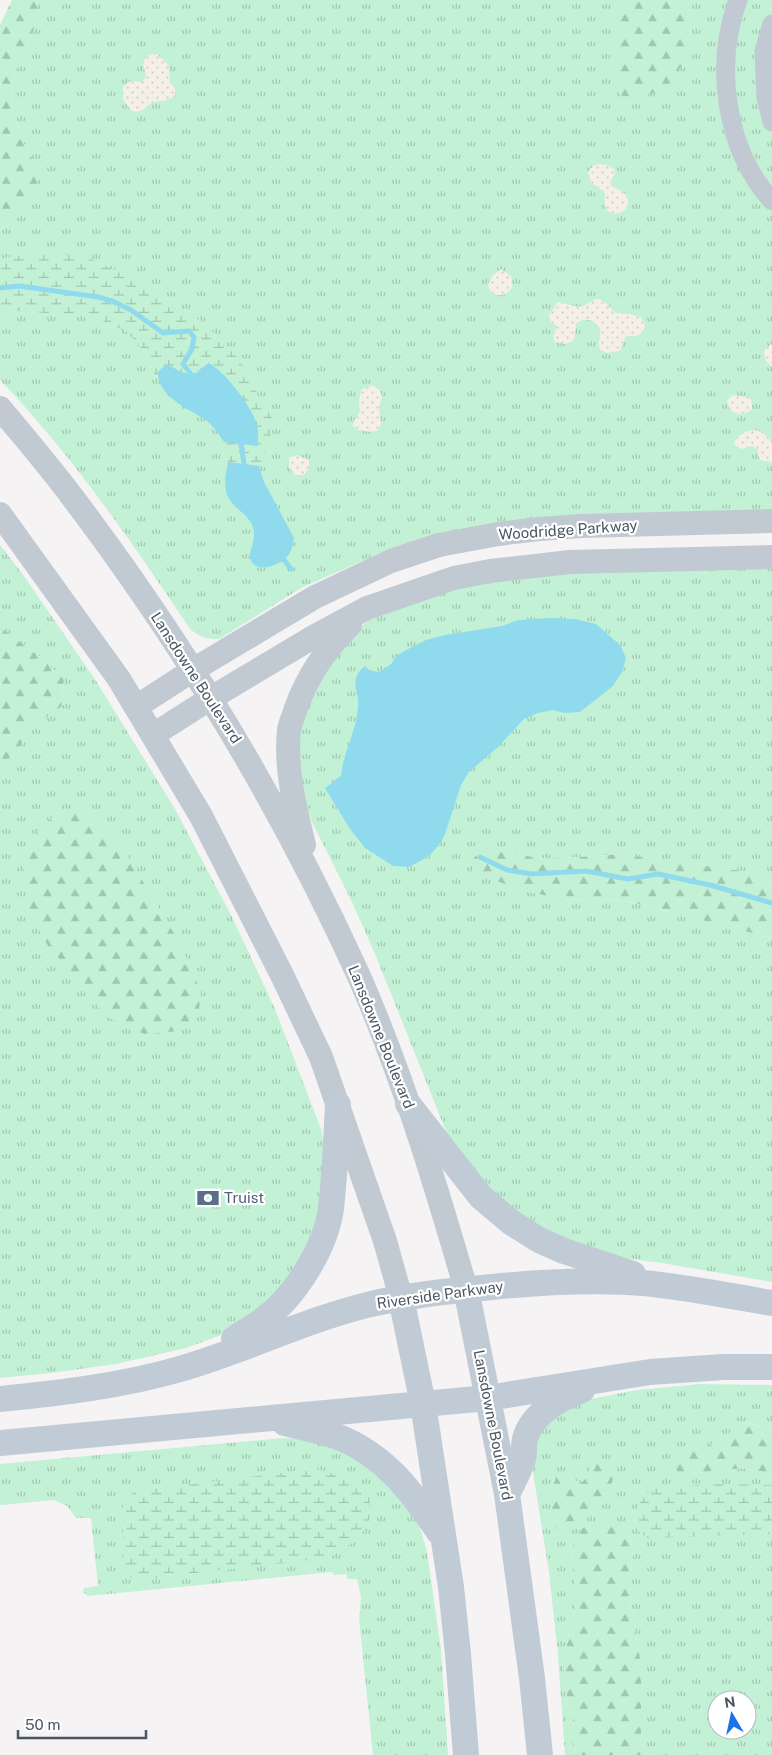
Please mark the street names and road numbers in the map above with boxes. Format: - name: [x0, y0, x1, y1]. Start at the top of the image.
- street label: Woodridge Parkway: [498, 516, 638, 543]
- street label: Lansdowne Boulevard: [148, 609, 245, 746]
- street label: Lansdowne Boulevard: [345, 963, 418, 1111]
- street label: Riverside Parkway: [376, 1277, 504, 1312]
- street label: Lansdowne Boulevard: [471, 1348, 516, 1502]

